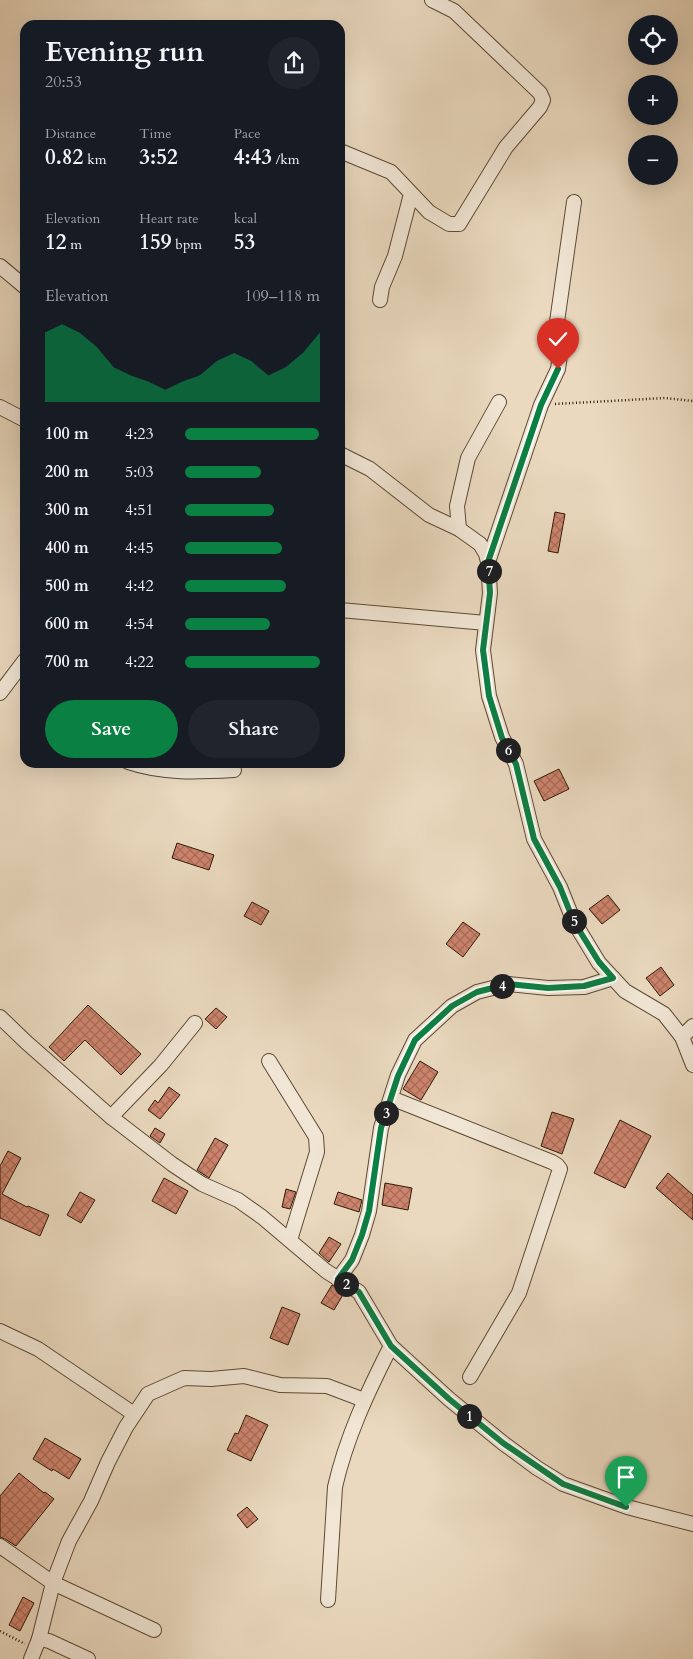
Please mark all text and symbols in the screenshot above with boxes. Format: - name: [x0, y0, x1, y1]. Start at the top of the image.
- map controls: [628, 15, 678, 185]
- button: locate: [628, 15, 678, 65]
- text: Evening run: [45, 33, 204, 71]
- button: share: [268, 37, 320, 89]
- text: 20:53: [45, 71, 82, 93]
- button: +: [628, 75, 678, 125]
- text: Distance: [45, 124, 96, 143]
- text: Time: [139, 124, 172, 143]
- text: Pace: [234, 124, 261, 143]
- button: −: [628, 135, 678, 185]
- text: 0.82: [45, 143, 83, 172]
- text: 3:52: [139, 143, 178, 172]
- text: 4:43: [234, 143, 272, 172]
- text: km: [83, 150, 106, 169]
- text: /km: [272, 150, 300, 169]
- text: Elevation: [45, 209, 101, 228]
- text: Heart rate: [139, 209, 199, 228]
- text: kcal: [234, 209, 257, 228]
- text: 12: [45, 228, 67, 257]
- text: 159: [139, 228, 172, 257]
- text: 53: [234, 228, 255, 257]
- text: m: [67, 235, 82, 254]
- text: bpm: [172, 235, 202, 254]
- text: Elevation: [45, 285, 109, 307]
- text: 109–118 m: [244, 285, 320, 307]
- pin: [537, 318, 579, 369]
- icon: check: [544, 325, 572, 353]
- text: 100 m: [45, 423, 89, 445]
- text: 4:23: [125, 423, 154, 445]
- text: 200 m: [45, 461, 89, 483]
- text: 5:03: [125, 461, 154, 483]
- text: 300 m: [45, 499, 89, 521]
- text: 4:51: [125, 499, 154, 521]
- text: 400 m: [45, 537, 89, 559]
- text: 4:45: [125, 537, 154, 559]
- pin: 7: [476, 558, 502, 584]
- text: 7: [486, 562, 493, 581]
- text: 500 m: [45, 575, 89, 597]
- text: 4:42: [125, 575, 154, 597]
- text: 600 m: [45, 613, 89, 635]
- text: 4:54: [125, 613, 154, 635]
- text: 700 m: [45, 651, 89, 673]
- text: 4:22: [125, 651, 154, 673]
- button: Save: [45, 700, 178, 758]
- button: Share: [188, 700, 320, 758]
- pin: 6: [496, 738, 520, 762]
- text: 6: [505, 741, 512, 760]
- pin: 5: [562, 908, 586, 934]
- text: 5: [571, 912, 578, 931]
- pin: 4: [490, 974, 514, 998]
- text: 4: [499, 977, 506, 996]
- pin: 3: [374, 1100, 398, 1126]
- text: 3: [383, 1104, 390, 1123]
- pin: 2: [334, 1272, 358, 1296]
- text: 2: [343, 1275, 350, 1294]
- pin: 1: [456, 1404, 482, 1428]
- text: 1: [466, 1407, 473, 1426]
- pin: [605, 1456, 647, 1507]
- icon: arrive: [612, 1463, 640, 1491]

